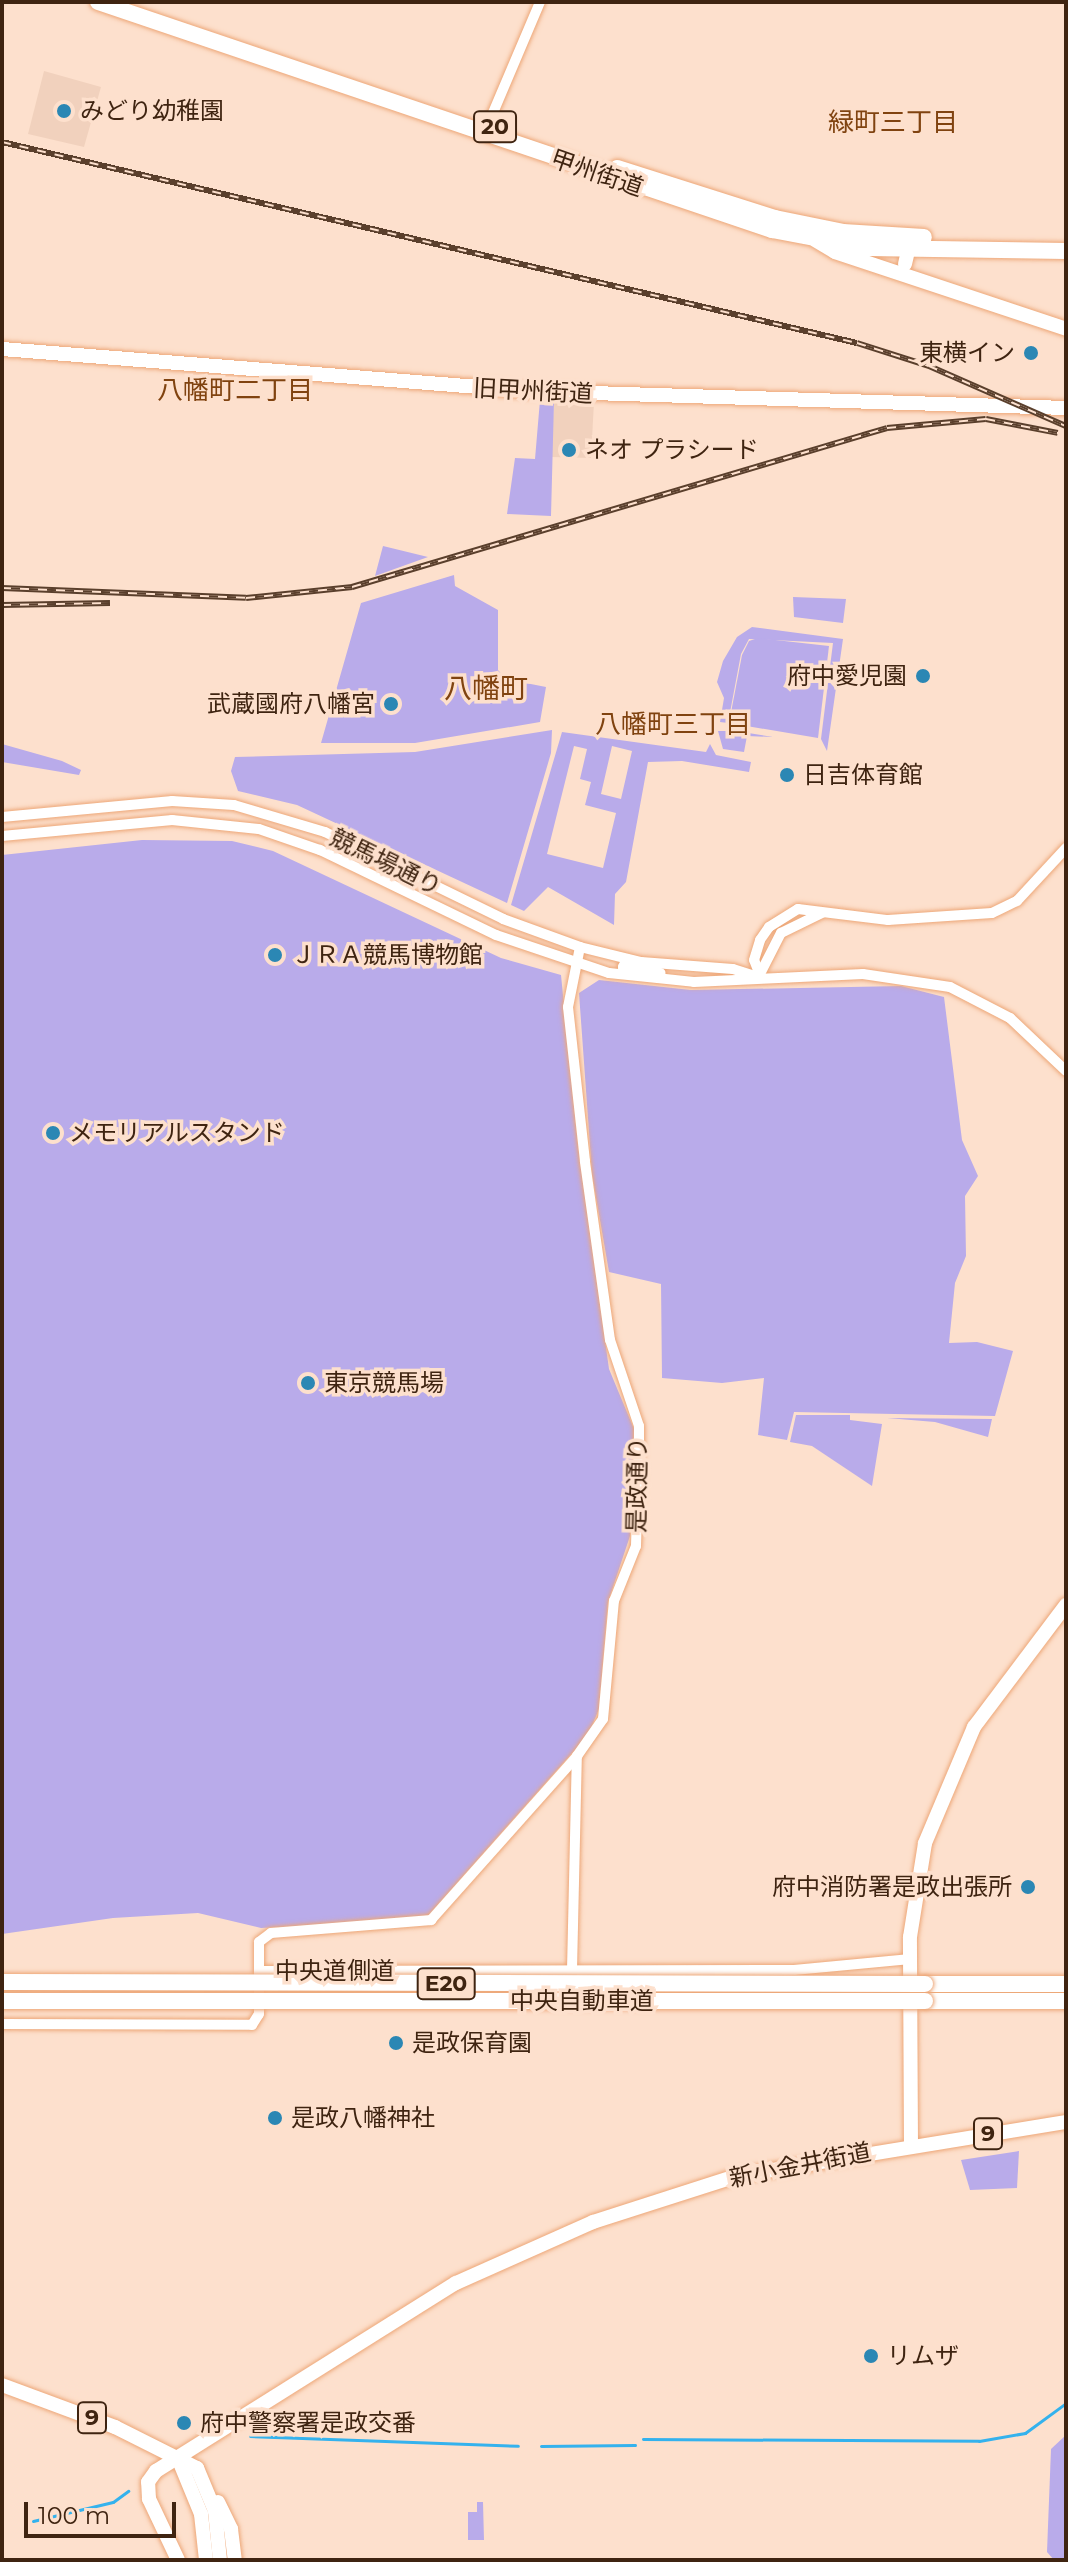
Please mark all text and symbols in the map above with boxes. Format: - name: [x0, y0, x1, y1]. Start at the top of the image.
- place label: みどり幼稚園: [80, 97, 224, 125]
- marker: みどり幼稚園: [55, 102, 73, 120]
- district label: 緑町三丁目: [828, 107, 958, 139]
- road number: 20: [473, 109, 517, 145]
- street label: 甲州街道: [547, 144, 647, 202]
- place label: 東横イン: [919, 339, 1015, 367]
- marker: 東横イン: [1022, 344, 1040, 362]
- street label: 旧甲州街道: [472, 373, 594, 409]
- district label: 八幡町二丁目: [157, 375, 313, 407]
- place label: ネオ プラシード: [585, 436, 759, 464]
- marker: ネオ プラシード: [560, 441, 578, 459]
- place label: 府中愛児園: [787, 662, 907, 690]
- marker: 府中愛児園: [914, 667, 932, 685]
- district label: 八幡町: [444, 671, 528, 705]
- place label: 武蔵國府八幡宮: [207, 690, 375, 718]
- marker: 武蔵國府八幡宮: [382, 695, 400, 713]
- district label: 八幡町三丁目: [595, 709, 751, 741]
- place label: 日吉体育館: [803, 761, 923, 789]
- marker: 日吉体育館: [778, 766, 796, 784]
- street label: 競馬場通り: [326, 823, 446, 901]
- place label: ＪＲＡ競馬博物館: [291, 941, 483, 969]
- marker: ＪＲＡ競馬博物館: [266, 946, 284, 964]
- place label: メモリアルスタンド: [69, 1119, 285, 1147]
- marker: メモリアルスタンド: [44, 1124, 62, 1142]
- place label: 東京競馬場: [324, 1369, 444, 1397]
- marker: 東京競馬場: [299, 1374, 317, 1392]
- street label: 是政通り: [622, 1437, 652, 1533]
- place label: 府中消防署是政出張所: [772, 1873, 1012, 1901]
- marker: 府中消防署是政出張所: [1019, 1878, 1037, 1896]
- street label: 中央道側道: [275, 1957, 395, 1985]
- road number: E20: [416, 1966, 476, 2002]
- street label: 中央自動車道: [510, 1987, 654, 2015]
- place label: 是政保育園: [412, 2029, 532, 2057]
- marker: 是政保育園: [387, 2034, 405, 2052]
- place label: 是政八幡神社: [291, 2104, 435, 2132]
- marker: 是政八幡神社: [266, 2109, 284, 2127]
- road number: 9: [972, 2116, 1004, 2152]
- street label: 新小金井街道: [727, 2137, 873, 2193]
- place label: リムザ: [887, 2342, 959, 2370]
- marker: リムザ: [862, 2347, 880, 2365]
- road number: 9: [76, 2400, 108, 2436]
- place label: 府中警察署是政交番: [200, 2409, 416, 2437]
- marker: 府中警察署是政交番: [175, 2414, 193, 2432]
- scale bar: [28, 2486, 180, 2536]
- text: 100 m: [38, 2501, 110, 2530]

